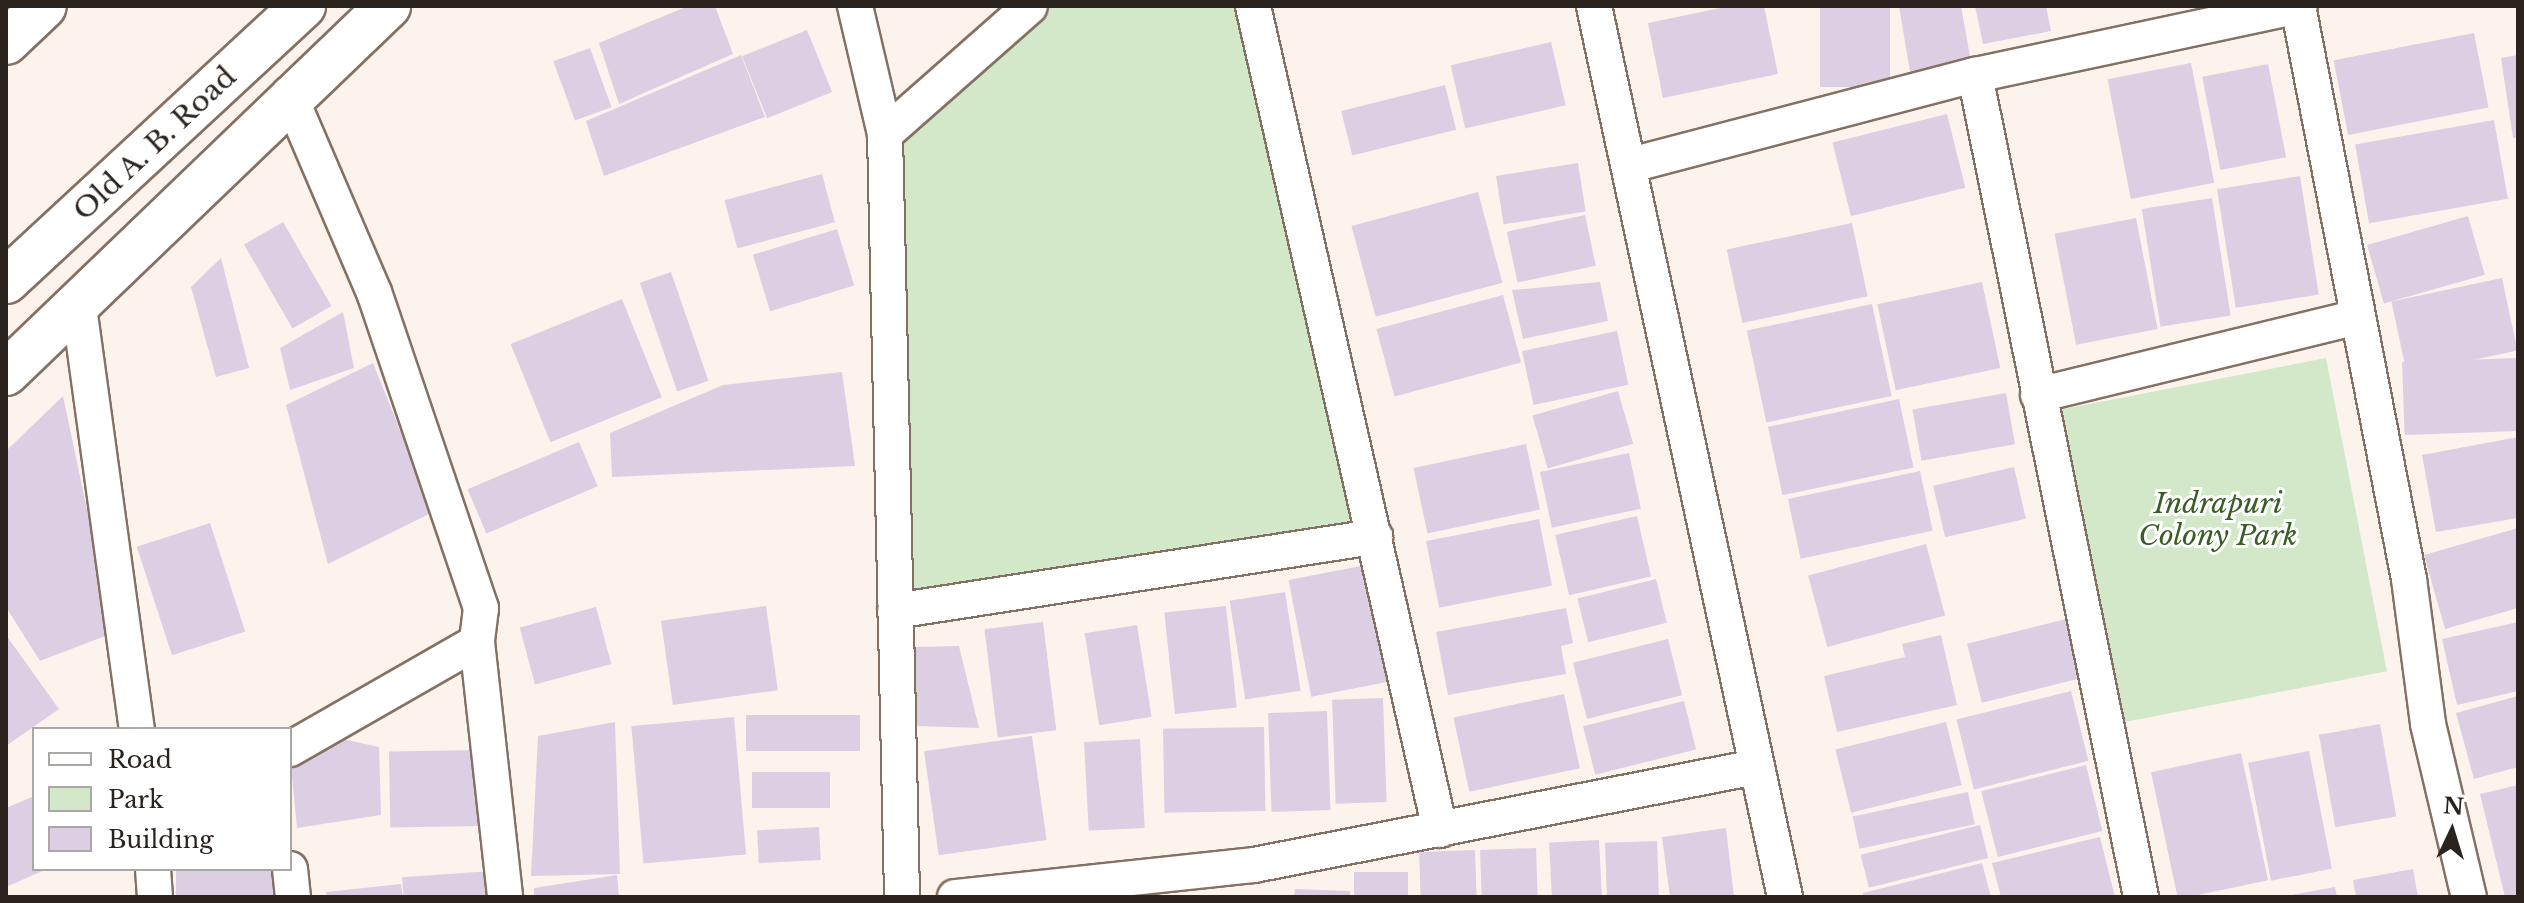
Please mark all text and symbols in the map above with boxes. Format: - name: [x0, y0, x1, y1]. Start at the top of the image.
- street label: Old A. B. Road: [66, 60, 244, 228]
- park label: Indrapuri Colony Park: [2139, 487, 2297, 553]
- legend: [32, 727, 292, 871]
- text: Road: [108, 745, 172, 774]
- text: Park: [108, 785, 164, 814]
- north arrow: [2412, 791, 2492, 871]
- text: N: [2442, 792, 2465, 821]
- text: Building: [108, 825, 214, 854]

